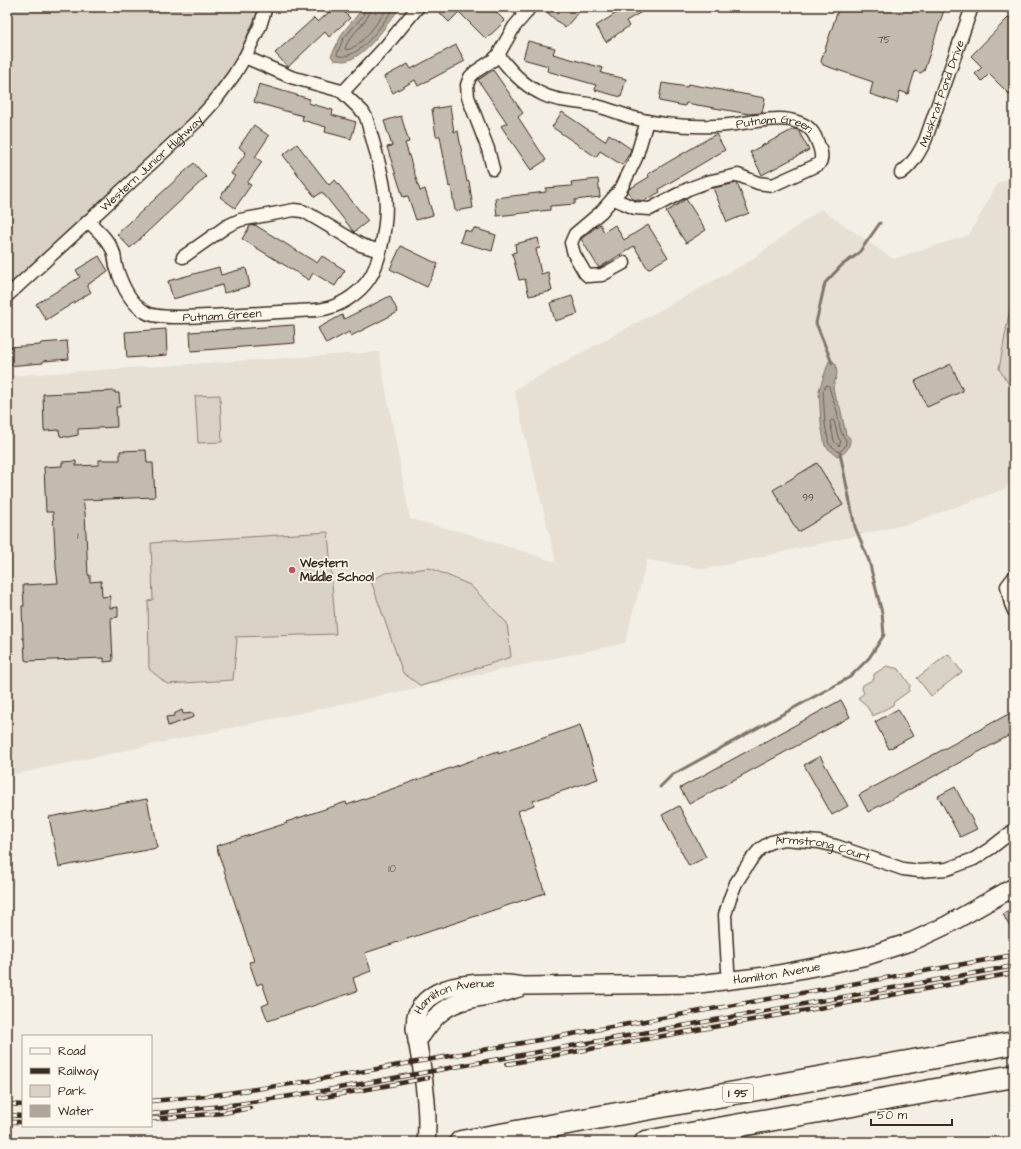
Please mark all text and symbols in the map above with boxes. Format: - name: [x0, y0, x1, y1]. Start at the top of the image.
- house number: 75: [877, 33, 891, 47]
- street label: Muskrat Pond Drive: [915, 37, 969, 150]
- street label: Putnam Green: [735, 111, 817, 137]
- street label: Western Junior Highway: [96, 112, 208, 216]
- street label: Putnam Green: [183, 305, 262, 326]
- house number: 99: [802, 491, 814, 505]
- house number: 1: [77, 529, 79, 543]
- place label: Western Middle School: [299, 555, 374, 586]
- marker: Western Middle School: [287, 565, 297, 575]
- street label: Armstrong Court: [773, 831, 873, 866]
- house number: 10: [388, 862, 396, 876]
- street label: Hamilton Avenue: [732, 958, 822, 989]
- street label: Hamilton Avenue: [410, 975, 495, 1017]
- legend: [22, 1035, 152, 1127]
- text: Road: [58, 1043, 86, 1060]
- text: Railway: [58, 1063, 99, 1081]
- text: Park: [58, 1083, 86, 1100]
- road number: I 95: [723, 1084, 753, 1102]
- scale bar: [871, 1101, 952, 1127]
- text: Water: [58, 1103, 94, 1120]
- text: 50 m: [877, 1107, 908, 1124]

